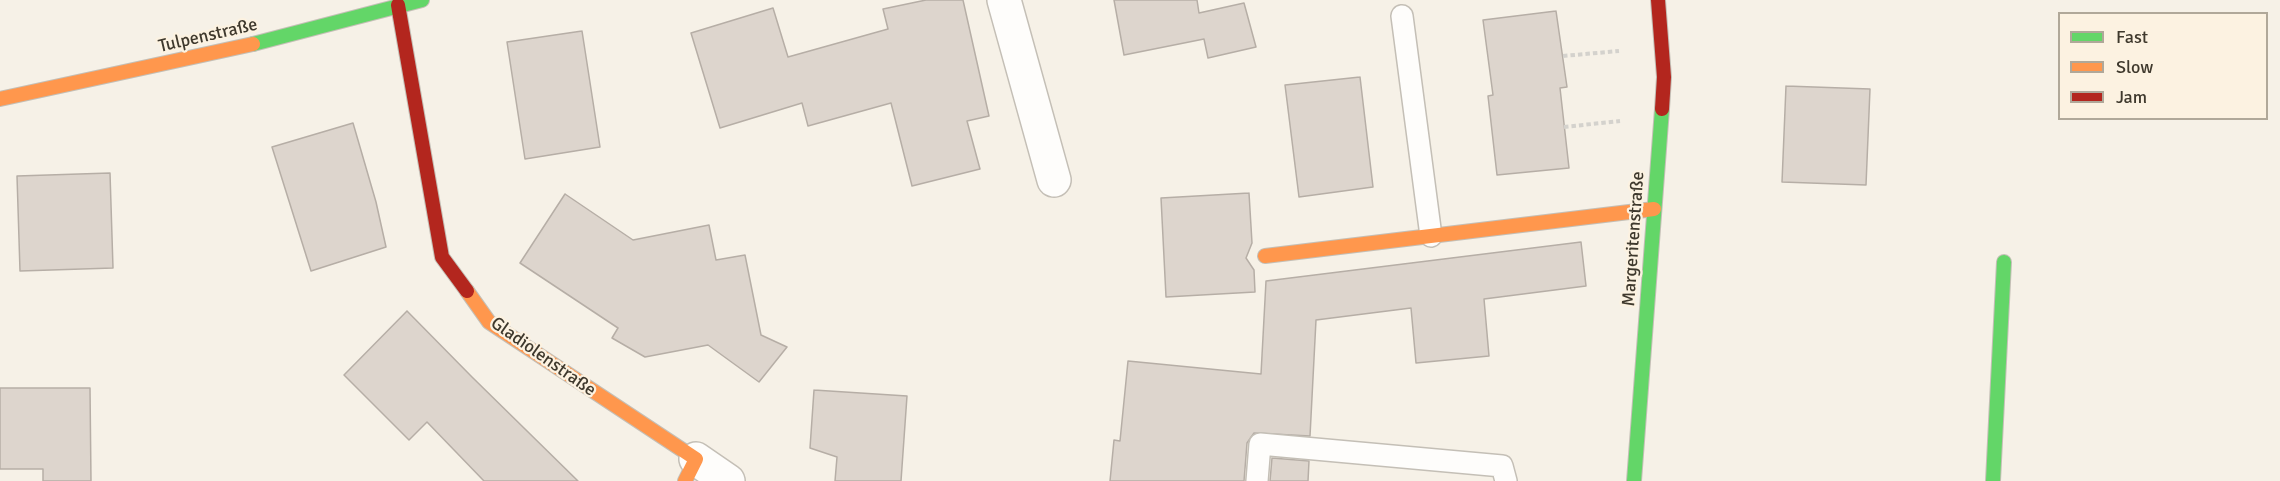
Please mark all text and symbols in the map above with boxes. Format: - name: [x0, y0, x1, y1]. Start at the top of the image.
- legend: [2058, 12, 2268, 120]
- street label: Tulpenstraße: [156, 14, 260, 58]
- text: Fast: [2116, 26, 2148, 48]
- text: Slow: [2116, 56, 2153, 78]
- text: Jam: [2116, 86, 2147, 108]
- street label: Margeritenstraße: [1619, 171, 1649, 307]
- street label: Gladiolenstraße: [486, 313, 600, 401]

